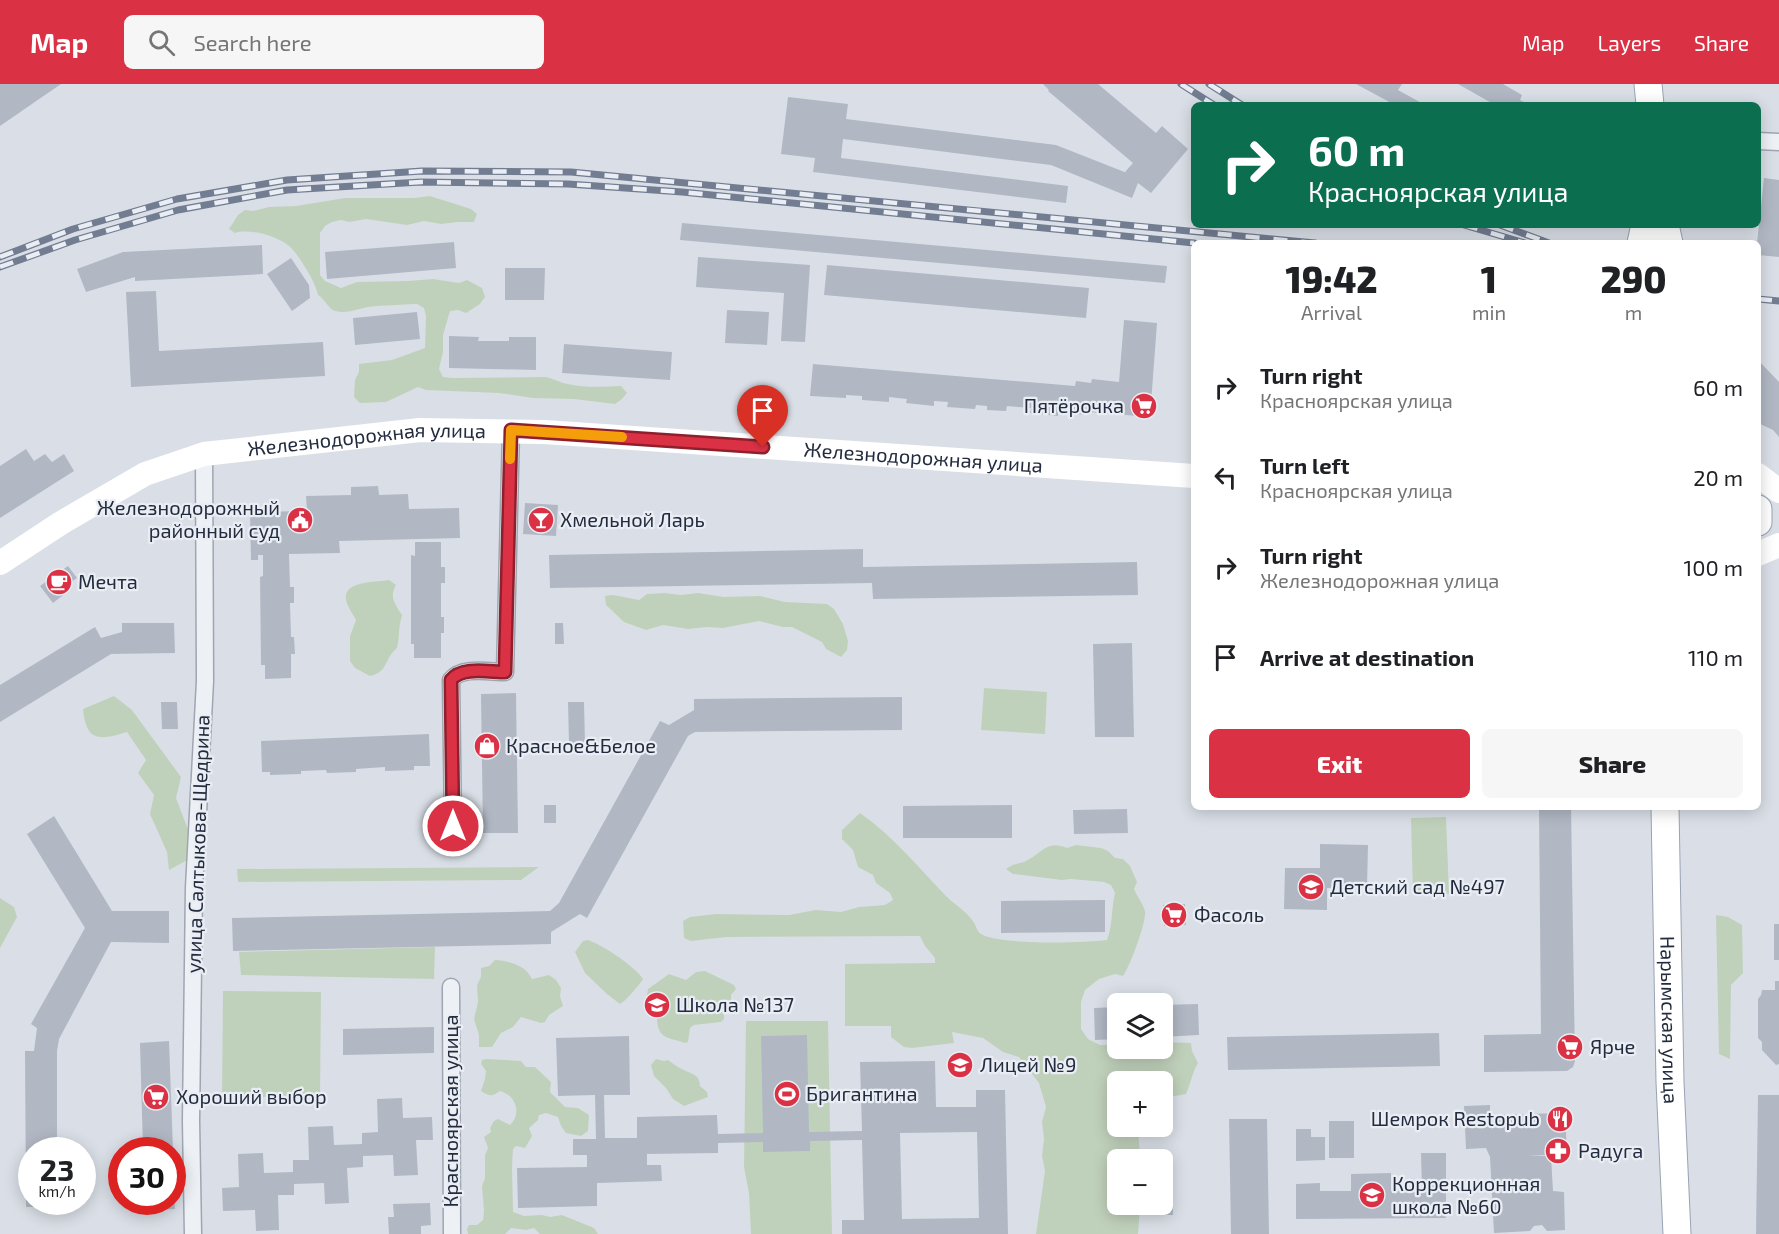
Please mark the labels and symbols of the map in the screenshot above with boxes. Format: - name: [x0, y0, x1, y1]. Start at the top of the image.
- pin: [737, 385, 788, 447]
- supermarket icon: Пятёрочка: [1129, 391, 1159, 421]
- place label: Пятёрочка: [1024, 393, 1124, 417]
- street label: Железнодорожная улица: [246, 417, 486, 460]
- street label: Железнодорожная улица: [803, 437, 1044, 477]
- place label: Железнодорожный районный суд: [97, 495, 280, 543]
- public building icon: Железнодорожный районный суд: [285, 505, 315, 535]
- bar icon: Хмельной Ларь: [526, 505, 556, 535]
- place label: Хмельной Ларь: [560, 507, 705, 531]
- cafe icon: Мечта: [44, 567, 74, 597]
- place label: Мечта: [78, 569, 138, 593]
- street label: улица Салтыкова-Щедрина: [180, 714, 215, 974]
- shop icon: Красное&Белое: [472, 731, 502, 761]
- place label: Красное&Белое: [506, 733, 656, 757]
- position arrow: [421, 794, 485, 858]
- school or university icon: Детский сад №497: [1296, 872, 1326, 902]
- place label: Детский сад №497: [1330, 874, 1505, 898]
- supermarket icon: Фасоль: [1159, 900, 1189, 930]
- place label: Фасоль: [1194, 902, 1264, 926]
- street label: Нарымская улица: [1656, 936, 1684, 1105]
- school or university icon: Школа №137: [642, 990, 672, 1020]
- place label: Школа №137: [676, 992, 794, 1016]
- street label: Красноярская улица: [438, 1015, 463, 1207]
- supermarket icon: Ярче: [1555, 1032, 1585, 1062]
- place label: Ярче: [1590, 1034, 1635, 1058]
- school or university icon: Лицей №9: [945, 1050, 975, 1080]
- place label: Лицей №9: [980, 1052, 1076, 1076]
- sports icon: Бригантина: [772, 1079, 802, 1109]
- place label: Бригантина: [806, 1081, 918, 1105]
- supermarket icon: Хороший выбор: [141, 1082, 171, 1112]
- place label: Хороший выбор: [176, 1084, 327, 1108]
- restaurant icon: Шемрок Restopub: [1545, 1104, 1575, 1134]
- place label: Шемрок Restopub: [1371, 1106, 1540, 1130]
- pharmacy icon: Радуга: [1543, 1136, 1573, 1166]
- speed limit sign: 30: [108, 1137, 186, 1215]
- place label: Радуга: [1578, 1138, 1643, 1163]
- place label: Коррекционная школа №60: [1392, 1171, 1540, 1218]
- school or university icon: Коррекционная школа №60: [1357, 1180, 1387, 1210]

